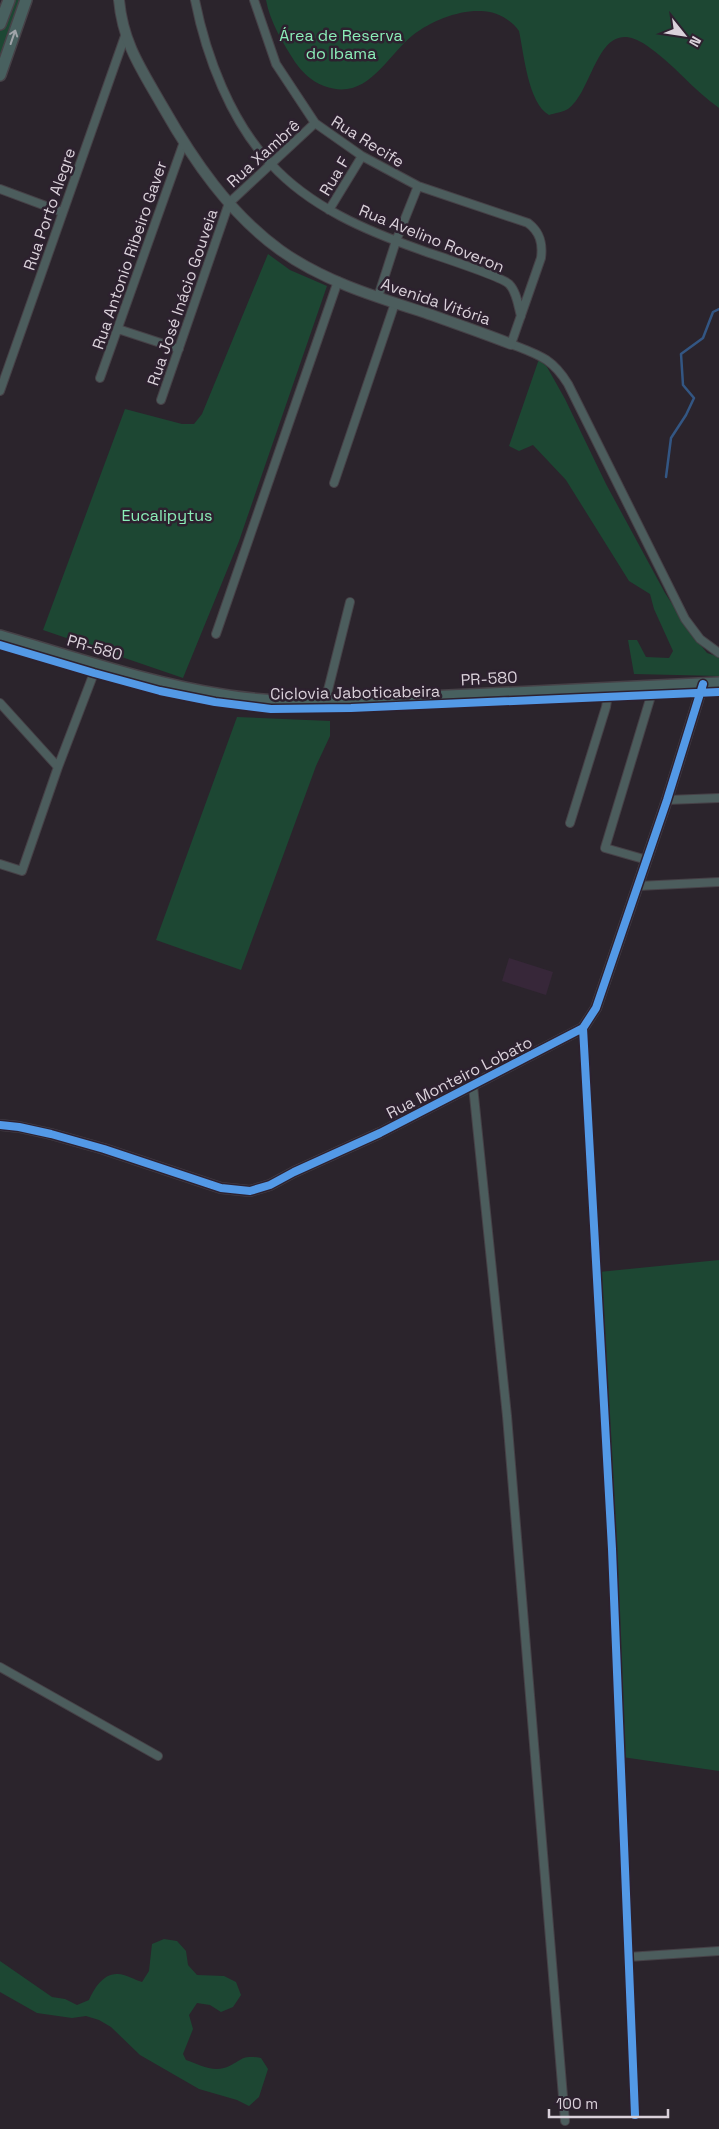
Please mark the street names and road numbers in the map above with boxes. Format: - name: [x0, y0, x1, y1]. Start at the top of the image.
- street label: Rua Recife: [327, 111, 408, 172]
- street label: Rua Xambrê: [222, 115, 304, 192]
- street label: Rua Porto Alegre: [19, 145, 80, 273]
- street label: Rua F: [315, 153, 354, 200]
- street label: Rua Antonio Ribeiro Gaver: [87, 158, 172, 352]
- street label: Rua Avelino Roveron: [356, 200, 508, 277]
- street label: Rua José Inácio Gouveia: [142, 206, 223, 388]
- street label: Avenida Vitória: [378, 273, 493, 330]
- street label: PR-580: [65, 630, 125, 665]
- street label: PR-580: [460, 667, 518, 690]
- street label: Ciclovia Jaboticabeira: [270, 681, 440, 704]
- street label: Rua Monteiro Lobato: [383, 1031, 536, 1123]

